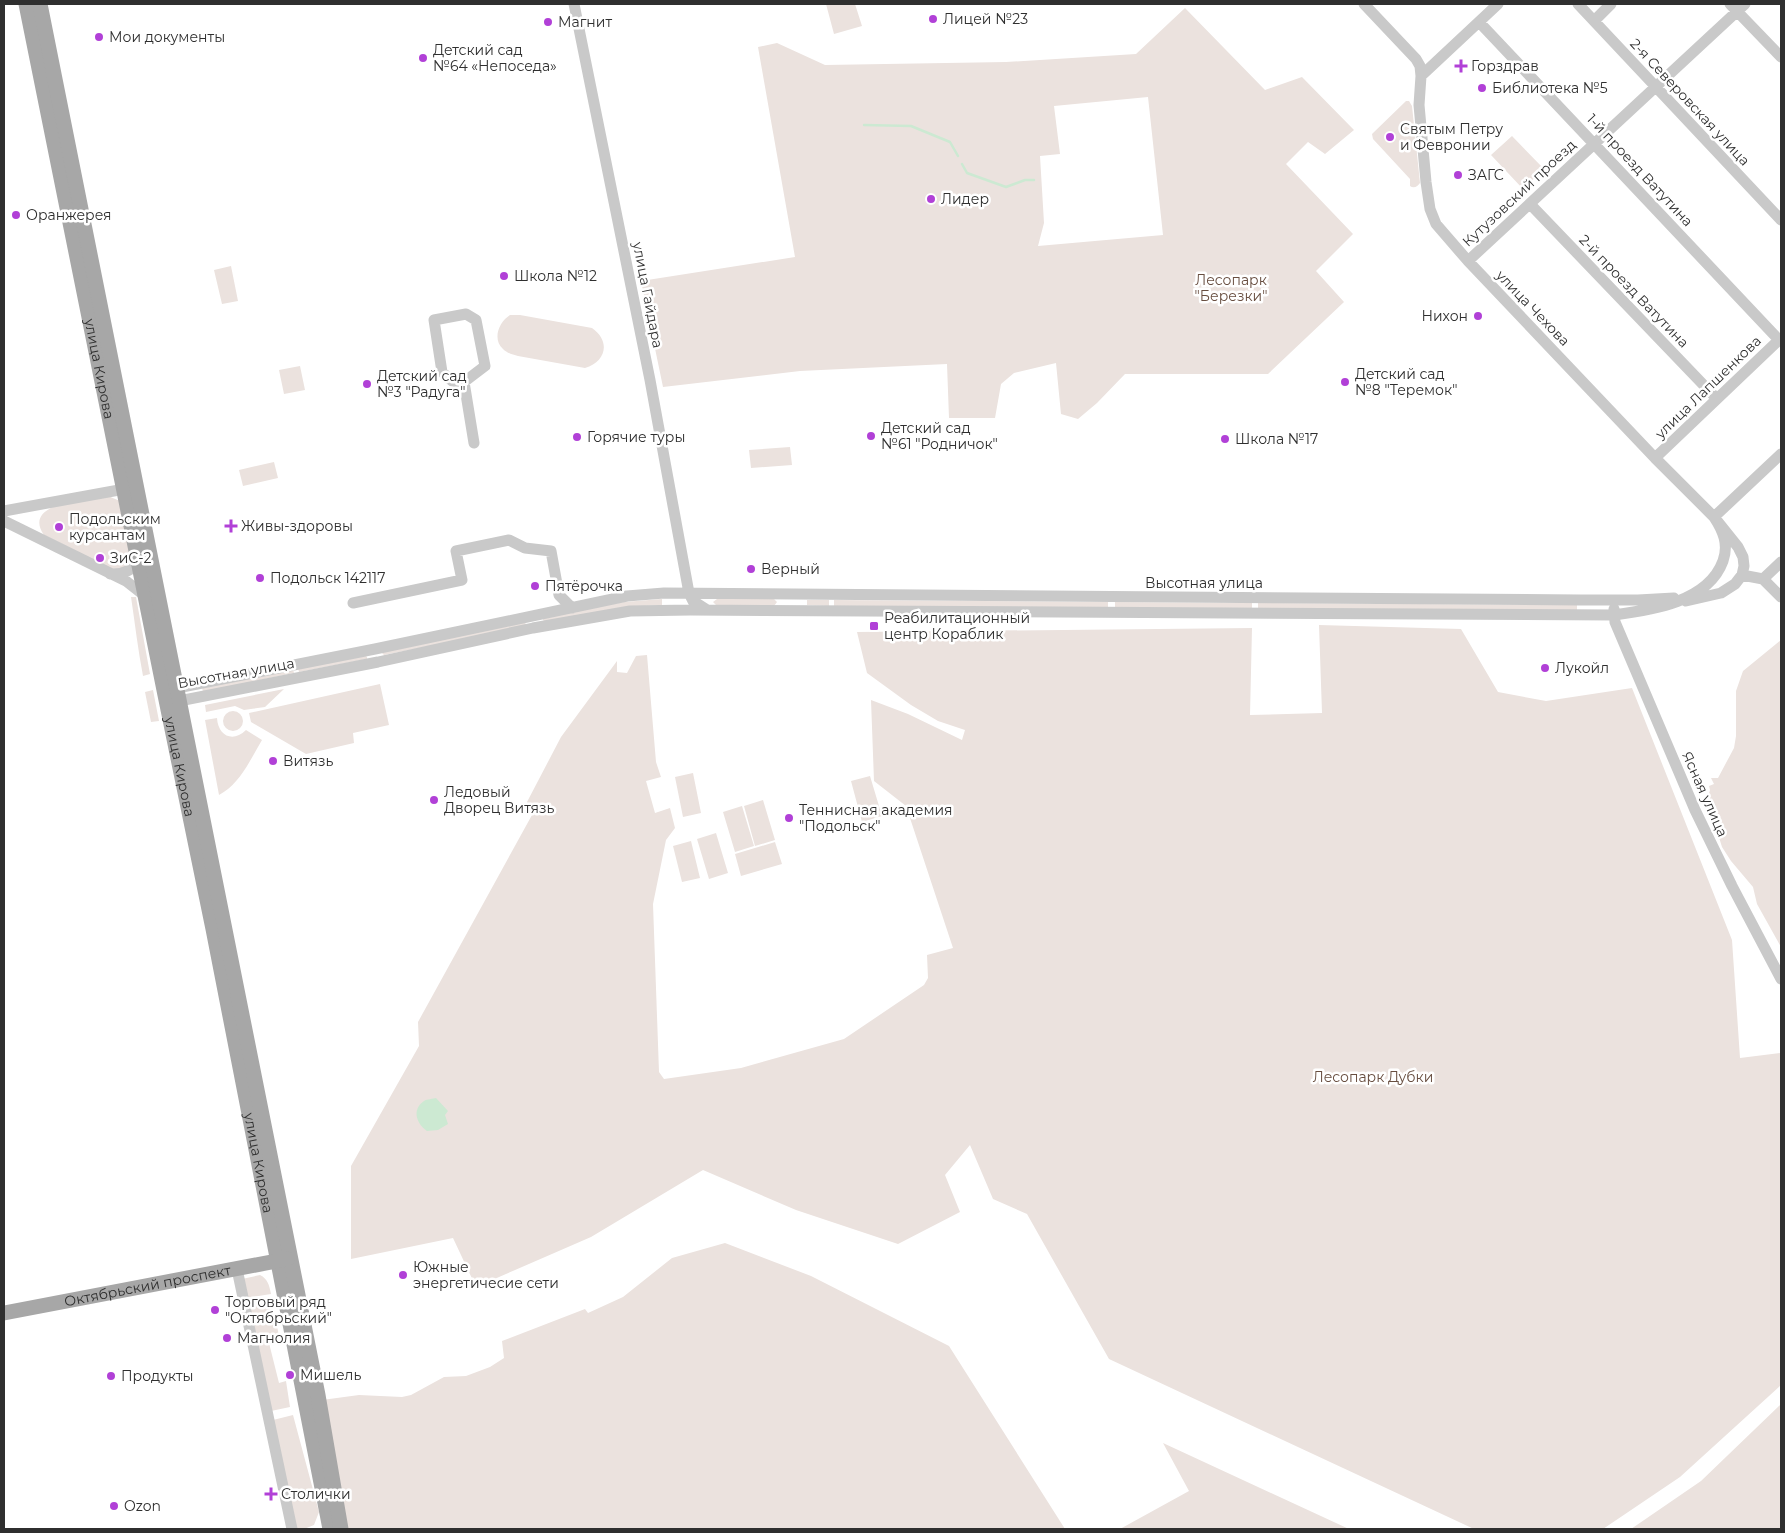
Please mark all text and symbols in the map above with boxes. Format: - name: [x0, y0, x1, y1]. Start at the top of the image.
- place label: Лицей №23: [943, 10, 1028, 28]
- place label: Магнит: [558, 13, 612, 31]
- marker: Лицей №23: [927, 13, 939, 25]
- marker: Магнит: [542, 16, 554, 28]
- place label: Мои документы: [109, 28, 225, 46]
- marker: Мои документы: [93, 31, 105, 43]
- street label: 2-я Северовская улица: [1626, 35, 1754, 169]
- place label: Детский сад №64 «Непоседа»: [433, 41, 557, 75]
- marker: Детский сад №64 «Непоседа»: [417, 52, 429, 64]
- place label: Горздрав: [1471, 57, 1539, 75]
- marker: Горздрав: [1455, 60, 1467, 72]
- place label: Библиотека №5: [1492, 79, 1608, 97]
- marker: Библиотека №5: [1476, 82, 1488, 94]
- street label: 1-й проезд Ватутина: [1583, 110, 1697, 230]
- place label: Святым Петру и Февронии: [1400, 120, 1503, 154]
- marker: Святым Петру и Февронии: [1384, 131, 1396, 143]
- street label: Кутузовский проезд: [1458, 136, 1580, 250]
- place label: ЗАГС: [1468, 166, 1504, 184]
- marker: ЗАГС: [1452, 169, 1464, 181]
- place label: Лидер: [941, 190, 989, 208]
- marker: Лидер: [925, 193, 937, 205]
- place label: Оранжерея: [26, 206, 112, 224]
- marker: Оранжерея: [10, 209, 22, 221]
- street label: 2-й проезд Ватутина: [1575, 231, 1693, 351]
- street label: улица Гайдара: [629, 239, 667, 350]
- street label: улица Чехова: [1492, 266, 1574, 350]
- place label: Школа №12: [514, 267, 597, 285]
- marker: Школа №12: [498, 270, 510, 282]
- park label: Лесопарк "Березки": [1195, 271, 1267, 305]
- place label: Нихон: [1421, 307, 1468, 325]
- marker: Нихон: [1472, 310, 1484, 322]
- street label: улица Кирова: [80, 316, 118, 420]
- street label: улица Лапшенкова: [1650, 332, 1765, 443]
- place label: Детский сад №8 "Теремок": [1355, 365, 1457, 399]
- place label: Детский сад №3 "Радуга": [377, 367, 467, 401]
- marker: Детский сад №8 "Теремок": [1339, 376, 1351, 388]
- marker: Детский сад №3 "Радуга": [361, 378, 373, 390]
- place label: Детский сад №61 "Родничок": [881, 419, 998, 453]
- place label: Горячие туры: [587, 428, 685, 446]
- marker: Детский сад №61 "Родничок": [865, 430, 877, 442]
- place label: Школа №17: [1235, 430, 1318, 448]
- marker: Горячие туры: [571, 431, 583, 443]
- marker: Школа №17: [1219, 433, 1231, 445]
- place label: Подольским курсантам: [69, 510, 161, 544]
- place label: Живы-здоровы: [241, 517, 353, 535]
- marker: Живы-здоровы: [225, 520, 237, 532]
- marker: Подольским курсантам: [53, 521, 65, 533]
- place label: ЗиС-2: [110, 549, 152, 567]
- marker: ЗиС-2: [94, 552, 106, 564]
- place label: Верный: [761, 560, 820, 578]
- marker: Верный: [745, 563, 757, 575]
- place label: Подольск 142117: [270, 569, 385, 587]
- marker: Подольск 142117: [254, 572, 266, 584]
- street label: Высотная улица: [1145, 574, 1263, 592]
- place label: Пятёрочка: [545, 577, 623, 595]
- marker: Пятёрочка: [529, 580, 541, 592]
- place label: Реабилитационный центр Кораблик: [884, 609, 1030, 643]
- marker: Реабилитационный центр Кораблик: [868, 620, 880, 632]
- street label: Высотная улица: [176, 654, 296, 692]
- place label: Лукойл: [1555, 659, 1609, 677]
- marker: Лукойл: [1539, 662, 1551, 674]
- street label: улица Кирова: [160, 714, 199, 818]
- street label: Ясная улица: [1678, 748, 1732, 840]
- place label: Витязь: [283, 752, 334, 770]
- marker: Витязь: [267, 755, 279, 767]
- place label: Ледовый Дворец Витязь: [444, 783, 555, 817]
- marker: Ледовый Дворец Витязь: [428, 794, 440, 806]
- place label: Теннисная академия "Подольск": [799, 801, 953, 835]
- marker: Теннисная академия "Подольск": [783, 812, 795, 824]
- park label: Лесопарк Дубки: [1313, 1068, 1433, 1086]
- street label: улица Кирова: [240, 1110, 277, 1215]
- place label: Южные энергетичесие сети: [413, 1258, 559, 1292]
- street label: Октябрьский проспект: [63, 1261, 233, 1310]
- marker: Южные энергетичесие сети: [397, 1269, 409, 1281]
- place label: Торговый ряд "Октябрьский": [225, 1293, 332, 1327]
- marker: Торговый ряд "Октябрьский": [209, 1304, 221, 1316]
- place label: Магнолия: [237, 1329, 311, 1347]
- marker: Магнолия: [221, 1332, 233, 1344]
- place label: Мишель: [300, 1366, 361, 1384]
- place label: Продукты: [121, 1367, 194, 1385]
- marker: Мишель: [284, 1369, 296, 1381]
- marker: Продукты: [105, 1370, 117, 1382]
- place label: Столички: [281, 1485, 351, 1503]
- marker: Столички: [265, 1488, 277, 1500]
- place label: Ozon: [124, 1497, 161, 1515]
- marker: Ozon: [108, 1500, 120, 1512]

